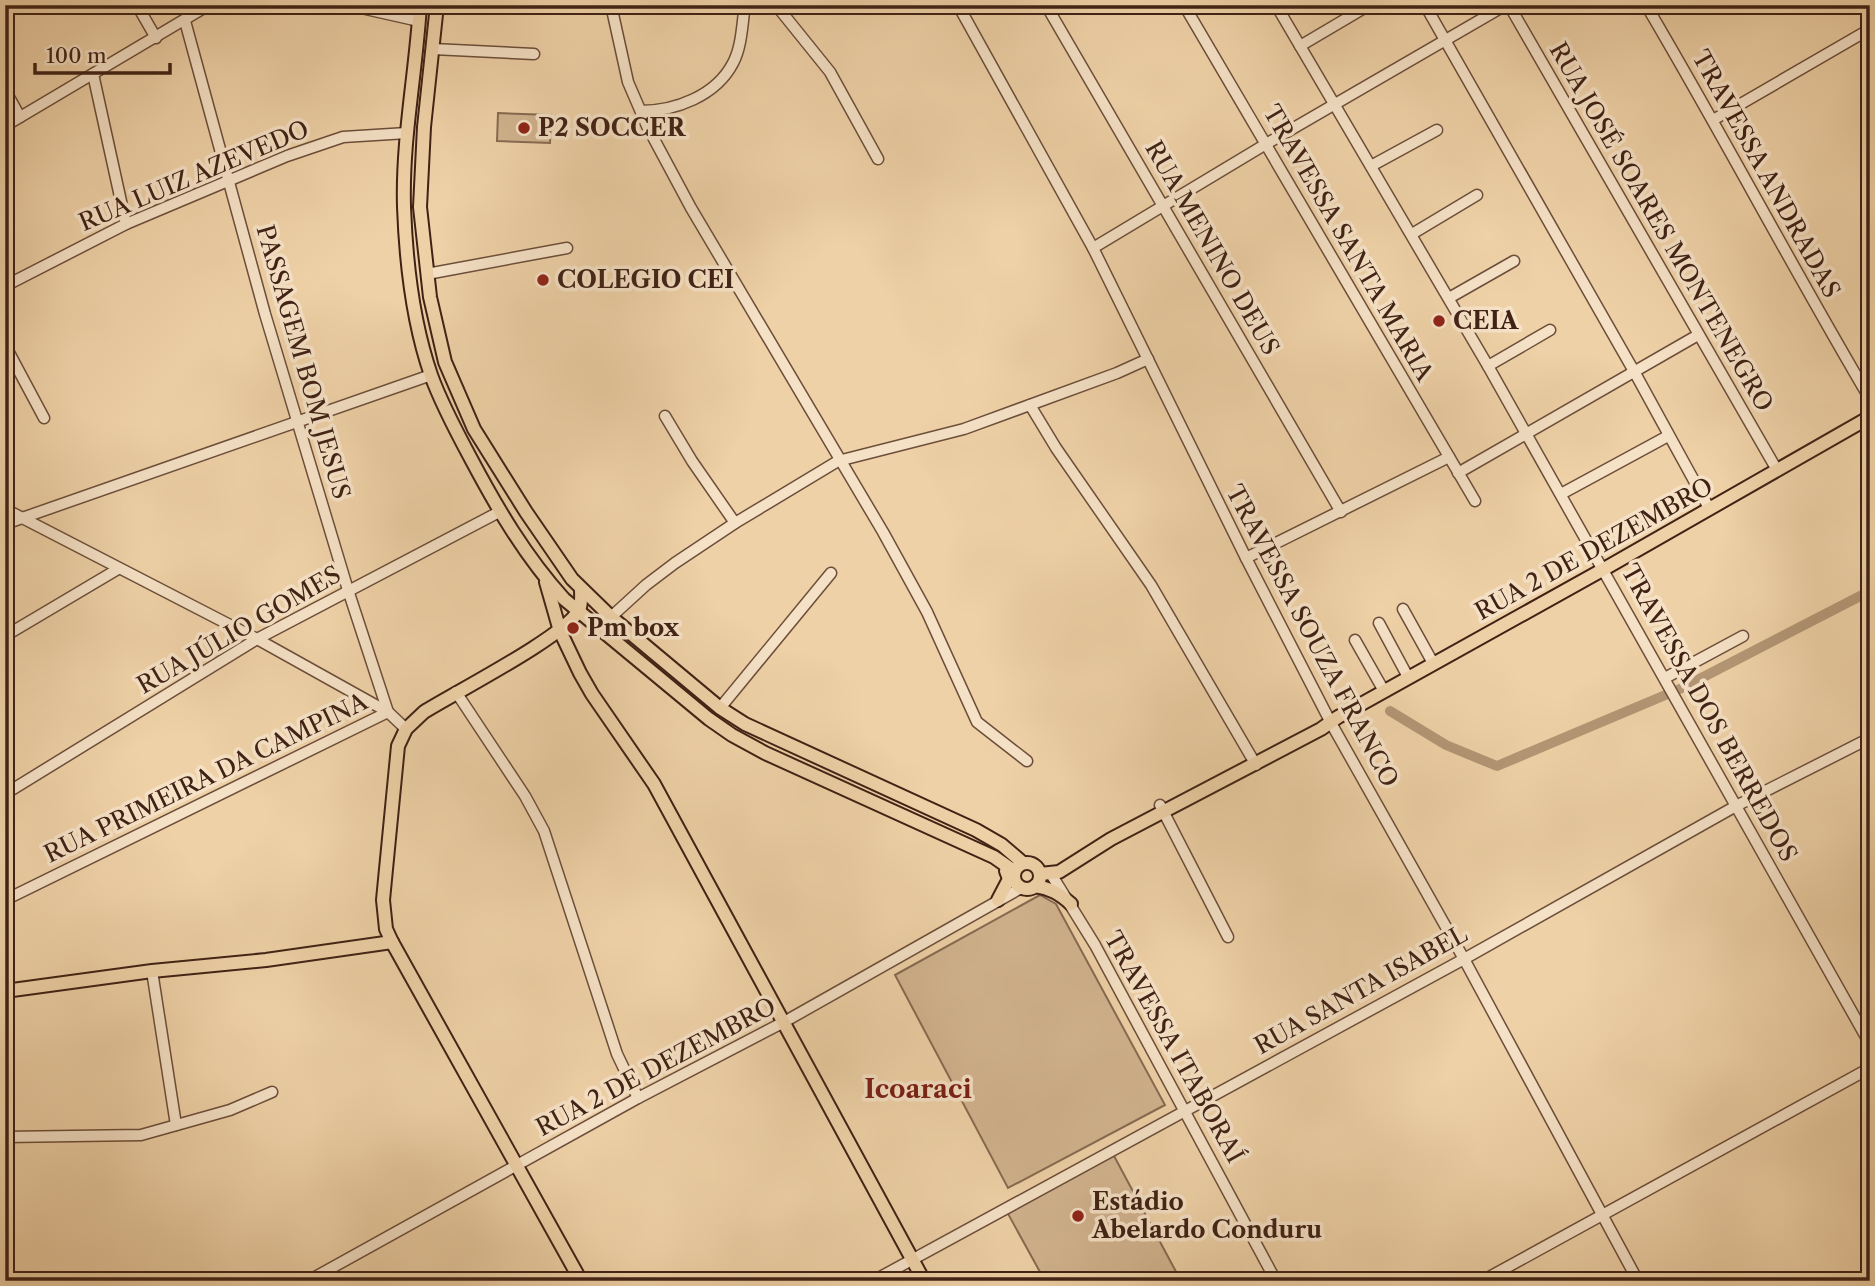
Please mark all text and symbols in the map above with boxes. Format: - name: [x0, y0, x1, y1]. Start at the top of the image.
- scale bar: [35, 32, 170, 76]
- street label: RUA JOSÉ SOARES MONTENEGRO: [1544, 37, 1779, 416]
- text: 100 m: [46, 43, 107, 68]
- street label: TRAVESSA ANDRADAS: [1686, 45, 1847, 303]
- street label: TRAVESSA SANTA MARIA: [1257, 99, 1440, 387]
- place label: P2 SOCCER: [538, 113, 687, 142]
- street label: RUA LUIZ AZEVEDO: [75, 114, 313, 237]
- marker: P2 SOCCER: [516, 120, 532, 136]
- street label: RUA MENINO DEUS: [1139, 136, 1286, 360]
- street label: PASSAGEM BOM JESUS: [250, 221, 357, 502]
- place label: COLEGIO CEI: [557, 265, 734, 294]
- marker: COLEGIO CEI: [535, 272, 551, 288]
- place label: CEIA: [1453, 306, 1520, 335]
- marker: CEIA: [1431, 313, 1447, 329]
- street label: RUA 2 DE DEZEMBRO: [1470, 471, 1718, 626]
- street label: TRAVESSA SOUZA FRANCO: [1220, 480, 1405, 792]
- street label: RUA JÚLIO GOMES: [131, 559, 346, 700]
- street label: TRAVESSA DOS BERREDOS: [1615, 559, 1803, 867]
- place label: Pm box: [587, 613, 680, 642]
- marker: Pm box: [565, 620, 581, 636]
- street label: RUA PRIMEIRA DA CAMPINA: [40, 686, 373, 869]
- street label: RUA SANTA ISABEL: [1249, 919, 1473, 1060]
- street label: TRAVESSA ITABORAÍ: [1099, 925, 1251, 1168]
- street label: RUA 2 DE DEZEMBRO: [531, 991, 781, 1142]
- district label: Icoaraci: [864, 1073, 972, 1105]
- place label: Estádio Abelardo Conduru: [1091, 1187, 1322, 1244]
- marker: Estádio Abelardo Conduru: [1070, 1208, 1086, 1224]

